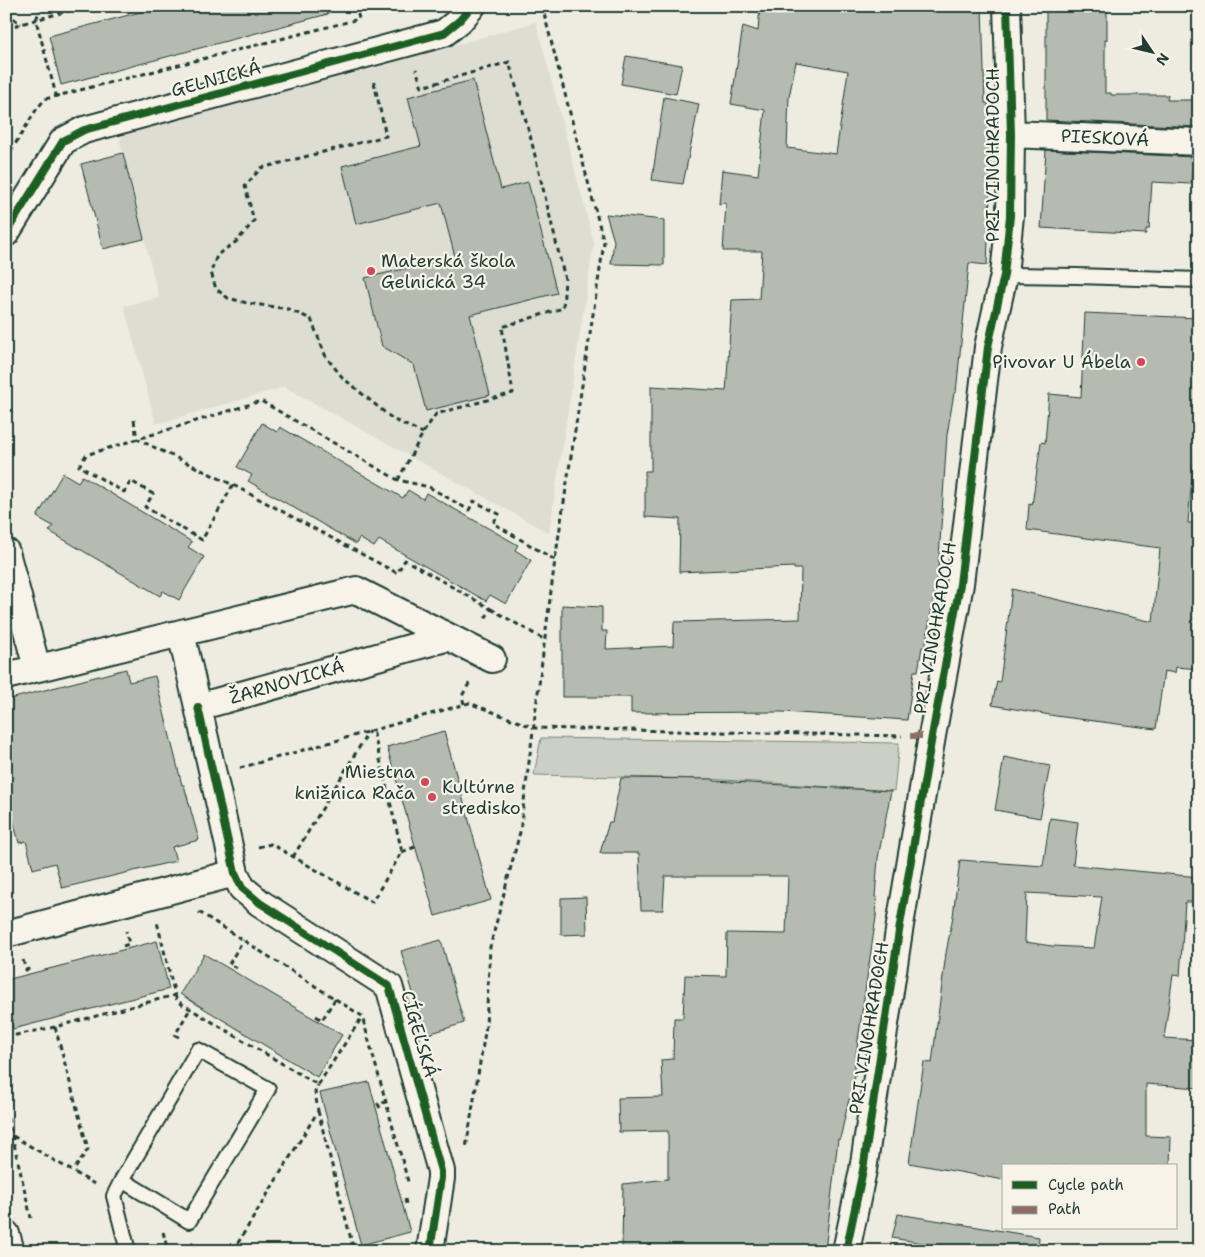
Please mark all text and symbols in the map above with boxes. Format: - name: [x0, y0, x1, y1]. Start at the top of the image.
- north arrow: [1128, 28, 1178, 78]
- text: N: [1152, 50, 1173, 69]
- street label: GELNICKÁ: [168, 55, 264, 103]
- street label: PRI VINOHRADOCH: [981, 68, 1005, 242]
- street label: PIESKOVÁ: [1060, 124, 1150, 152]
- place label: Materská škola Gelnická 34: [381, 249, 515, 294]
- marker: Materská škola Gelnická 34: [365, 265, 377, 277]
- place label: Pivovar U Ábela: [992, 350, 1131, 374]
- marker: Pivovar U Ábela: [1135, 356, 1147, 368]
- street label: PRI VINOHRADOCH: [908, 540, 962, 716]
- street label: ŽARNOVICKÁ: [227, 654, 347, 710]
- place label: Miestna knižnica Rača: [295, 760, 415, 805]
- place label: Kultúrne stredisko: [442, 775, 521, 820]
- marker: Miestna knižnica Rača: [419, 776, 431, 788]
- marker: Kultúrne stredisko: [426, 791, 438, 803]
- street label: PRI VINOHRADOCH: [843, 940, 895, 1116]
- street label: CÍGEĽSKÁ: [395, 988, 443, 1080]
- legend: [1002, 1164, 1178, 1230]
- text: Cycle path: [1048, 1175, 1124, 1195]
- text: Path: [1048, 1199, 1081, 1219]

